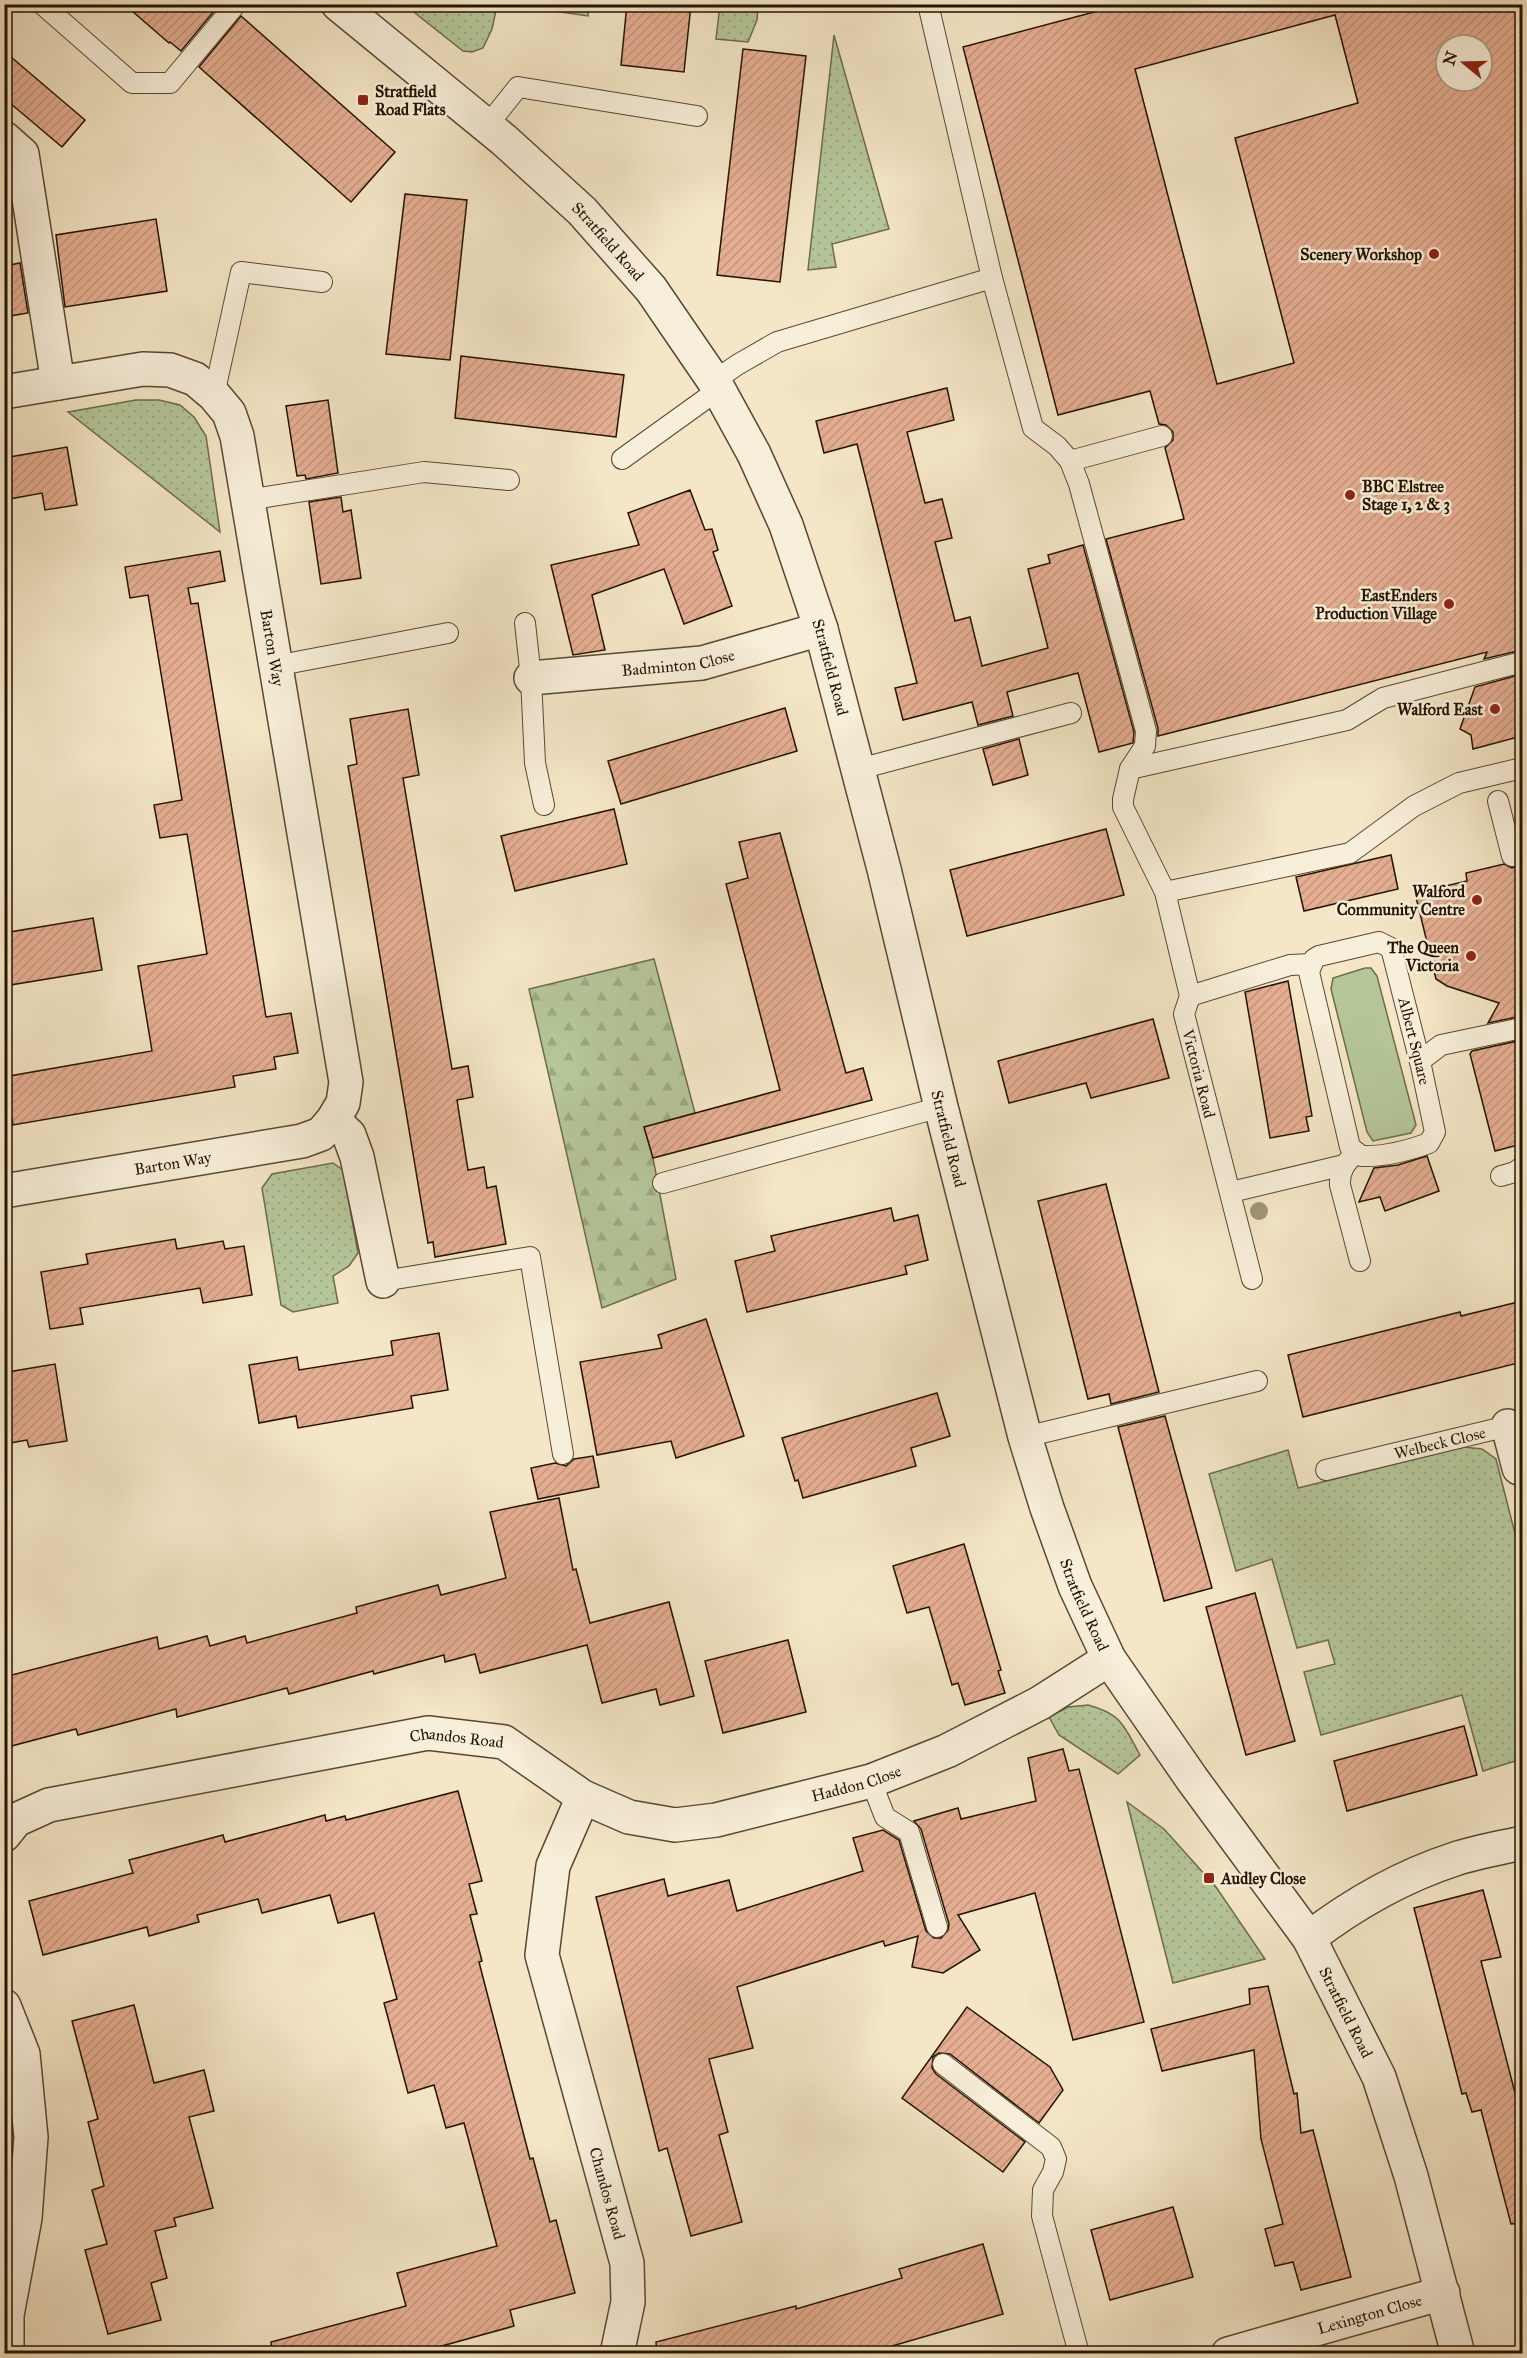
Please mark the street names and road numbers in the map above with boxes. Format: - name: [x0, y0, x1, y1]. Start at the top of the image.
- street label: Stratfield Road: [568, 198, 648, 285]
- street label: Barton Way: [256, 608, 288, 688]
- street label: Stratfield Road: [808, 617, 852, 718]
- street label: Badminton Close: [621, 645, 737, 680]
- street label: Albert Square: [1393, 995, 1435, 1087]
- street label: Victoria Road: [1178, 1026, 1219, 1120]
- street label: Stratfield Road: [927, 1088, 970, 1189]
- street label: Barton Way: [133, 1147, 213, 1179]
- street label: Welbeck Close: [1392, 1423, 1488, 1463]
- street label: Stratfield Road: [1056, 1556, 1113, 1654]
- street label: Chandos Road: [408, 1724, 505, 1752]
- street label: Haddon Close: [809, 1761, 904, 1806]
- street label: Stratfield Road: [1315, 1964, 1377, 2061]
- street label: Chandos Road: [585, 2145, 629, 2242]
- street label: Lexington Close: [1315, 2290, 1424, 2338]

